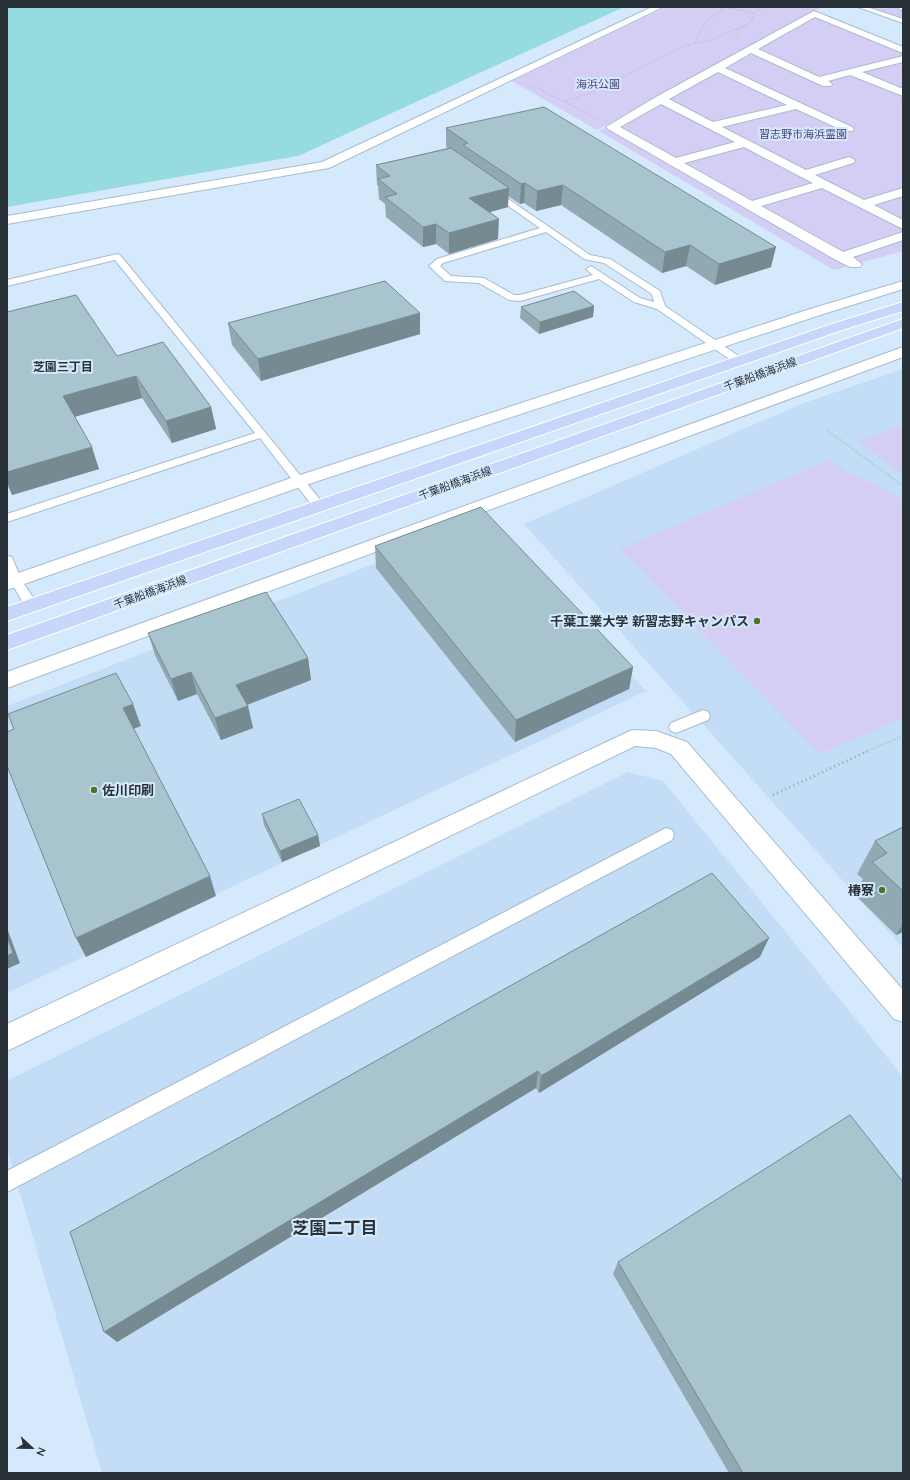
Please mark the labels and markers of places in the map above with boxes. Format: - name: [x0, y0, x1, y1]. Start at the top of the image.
- place label: 千葉工業大学 新習志野キャンパス: [550, 613, 749, 629]
- marker: 千葉工業大学 新習志野キャンパス: [752, 616, 762, 626]
- place label: 佐川印刷: [102, 782, 154, 798]
- marker: 佐川印刷: [89, 785, 99, 795]
- place label: 椿寮: [848, 882, 874, 898]
- marker: 椿寮: [877, 885, 887, 895]

